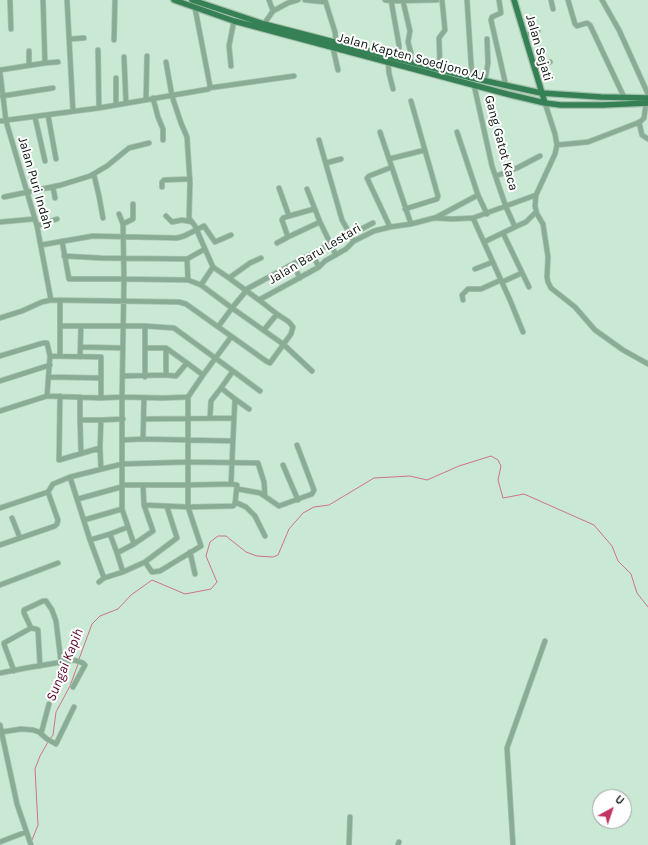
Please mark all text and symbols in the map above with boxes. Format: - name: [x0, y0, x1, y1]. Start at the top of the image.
- street label: Jalan Sejati: [522, 13, 556, 83]
- street label: Jalan Kapten Soedjono AJ: [336, 30, 486, 84]
- street label: Gang Gatot Kaca: [481, 94, 521, 192]
- street label: Jalan Puri Indah: [14, 135, 56, 231]
- street label: Jalan Baru Lestari: [266, 220, 364, 288]
- water label: Sungai Kapih: [43, 626, 87, 704]
- north arrow: [592, 789, 632, 829]
- text: U: [612, 793, 626, 808]

